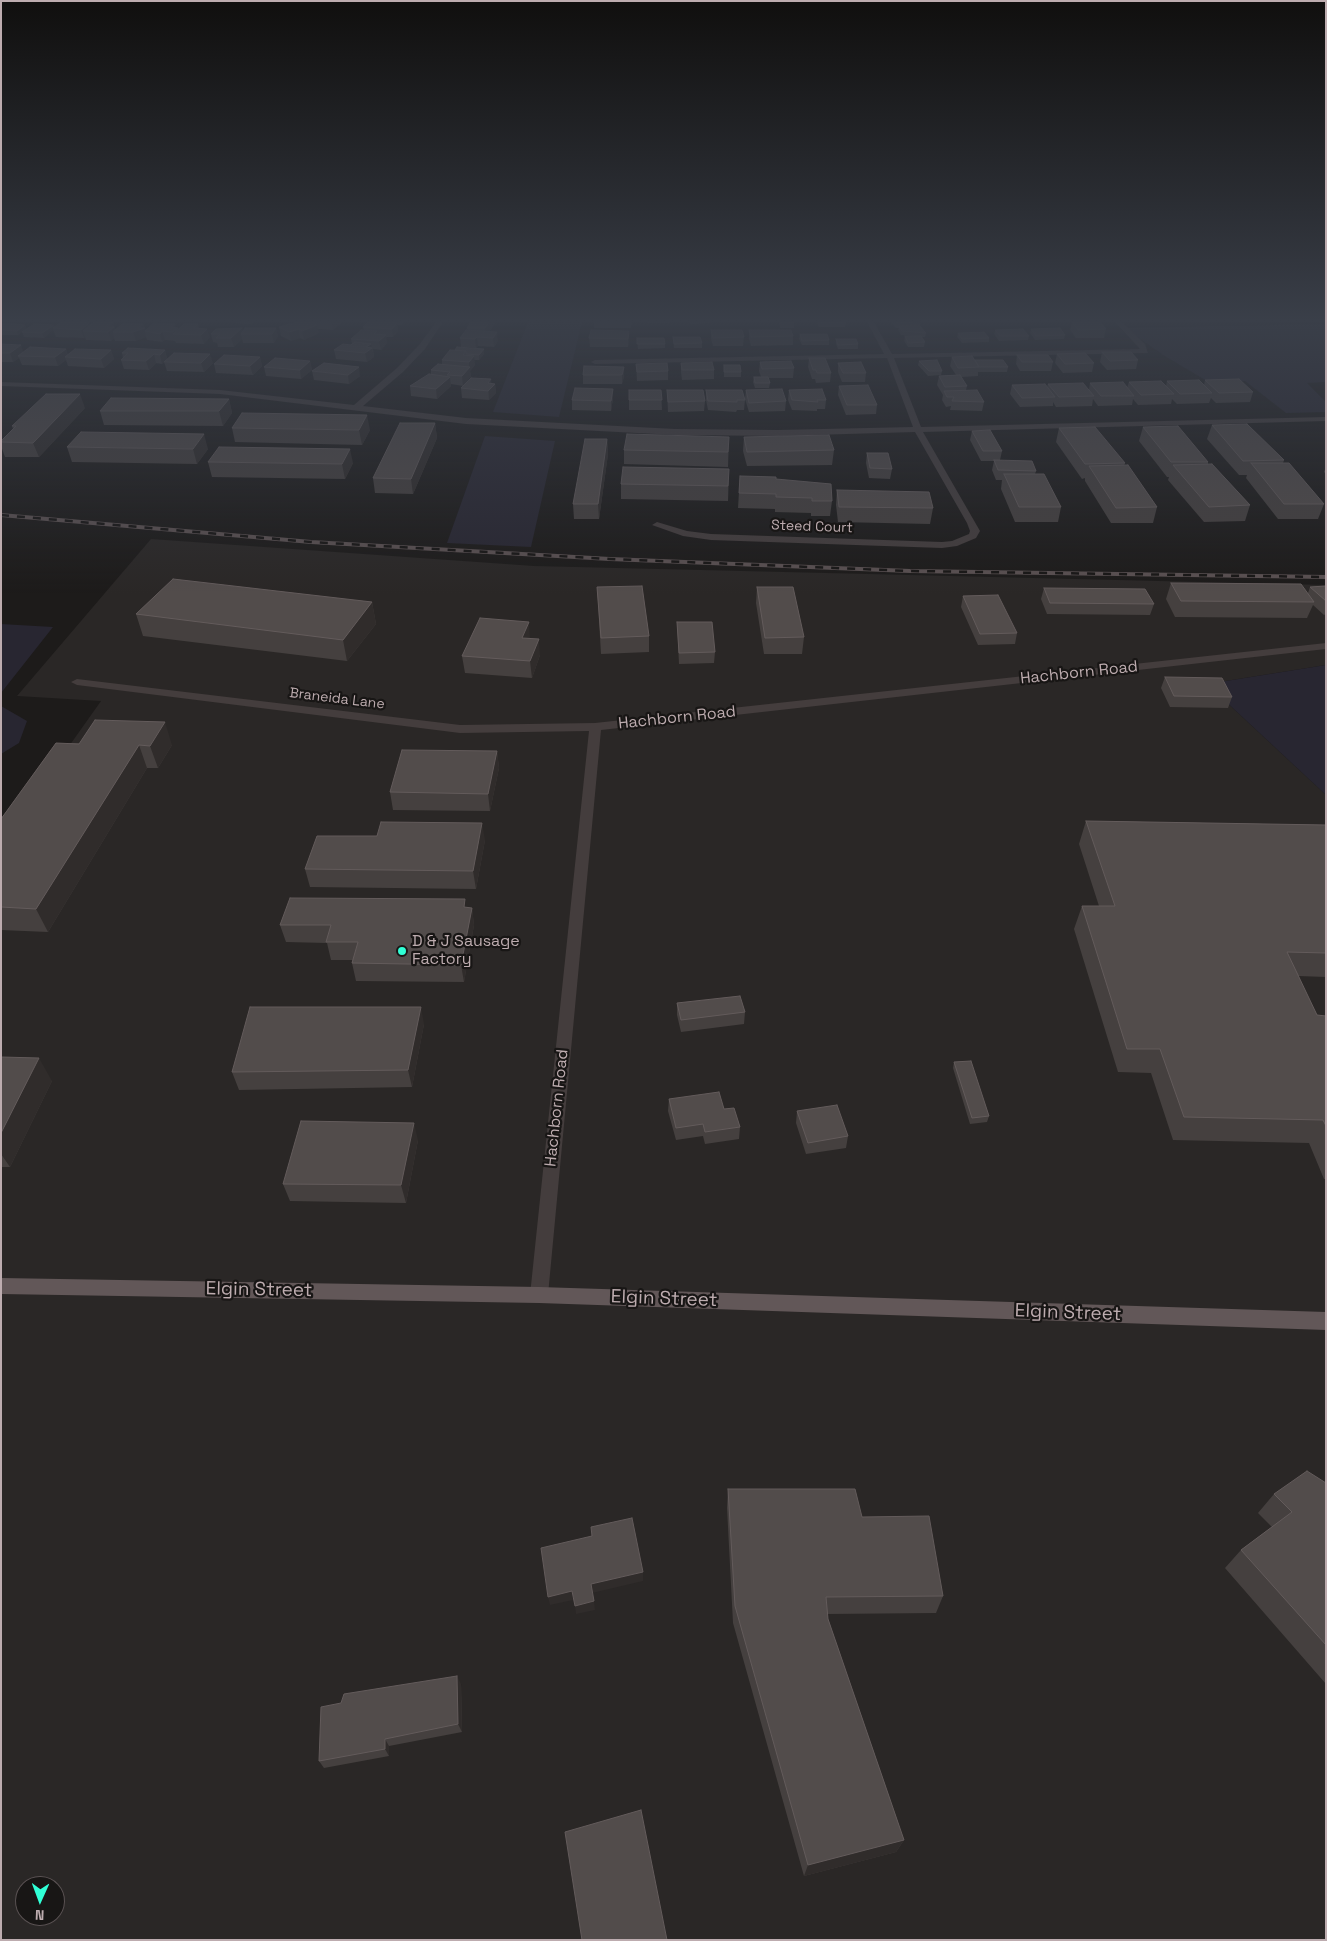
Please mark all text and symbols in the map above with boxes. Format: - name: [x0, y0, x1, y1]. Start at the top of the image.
- street label: Steed Court: [771, 517, 853, 537]
- street label: Hachborn Road: [1019, 657, 1139, 689]
- street label: Braneida Lane: [288, 685, 386, 713]
- street label: Hachborn Road: [617, 702, 737, 734]
- place label: D & J Sausage Factory: [412, 932, 520, 970]
- marker: D & J Sausage Factory: [396, 945, 408, 957]
- street label: Hachborn Road: [541, 1048, 573, 1168]
- street label: Elgin Street: [205, 1278, 313, 1302]
- street label: Elgin Street: [610, 1286, 718, 1312]
- street label: Elgin Street: [1014, 1300, 1122, 1326]
- north arrow: [15, 1876, 65, 1926]
- text: N: [35, 1906, 45, 1924]

